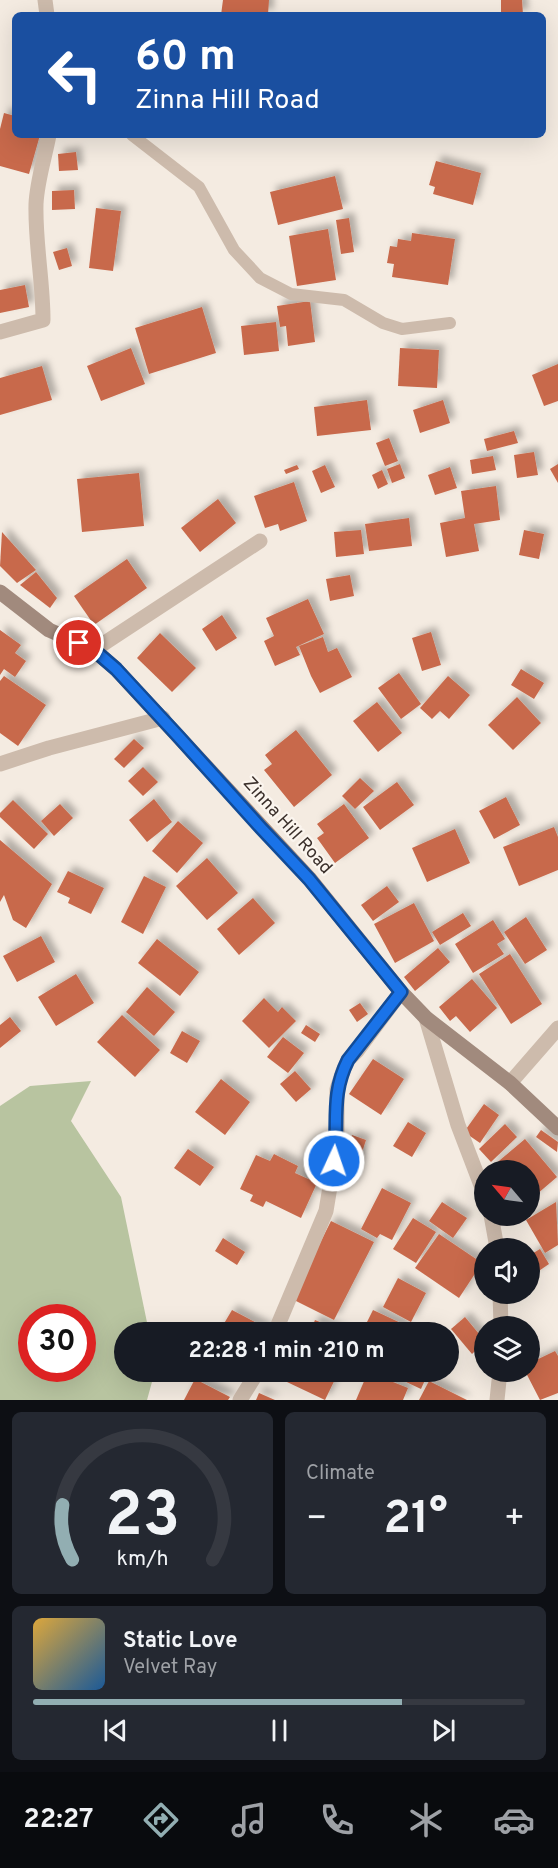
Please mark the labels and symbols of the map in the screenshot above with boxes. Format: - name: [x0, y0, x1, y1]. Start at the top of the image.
- pin: [53, 617, 104, 668]
- street label: Zinna Hill Road: [237, 773, 337, 879]
- position arrow: [302, 1129, 366, 1193]
- north arrow: [474, 1160, 540, 1226]
- speed limit sign: 30: [18, 1304, 96, 1382]

